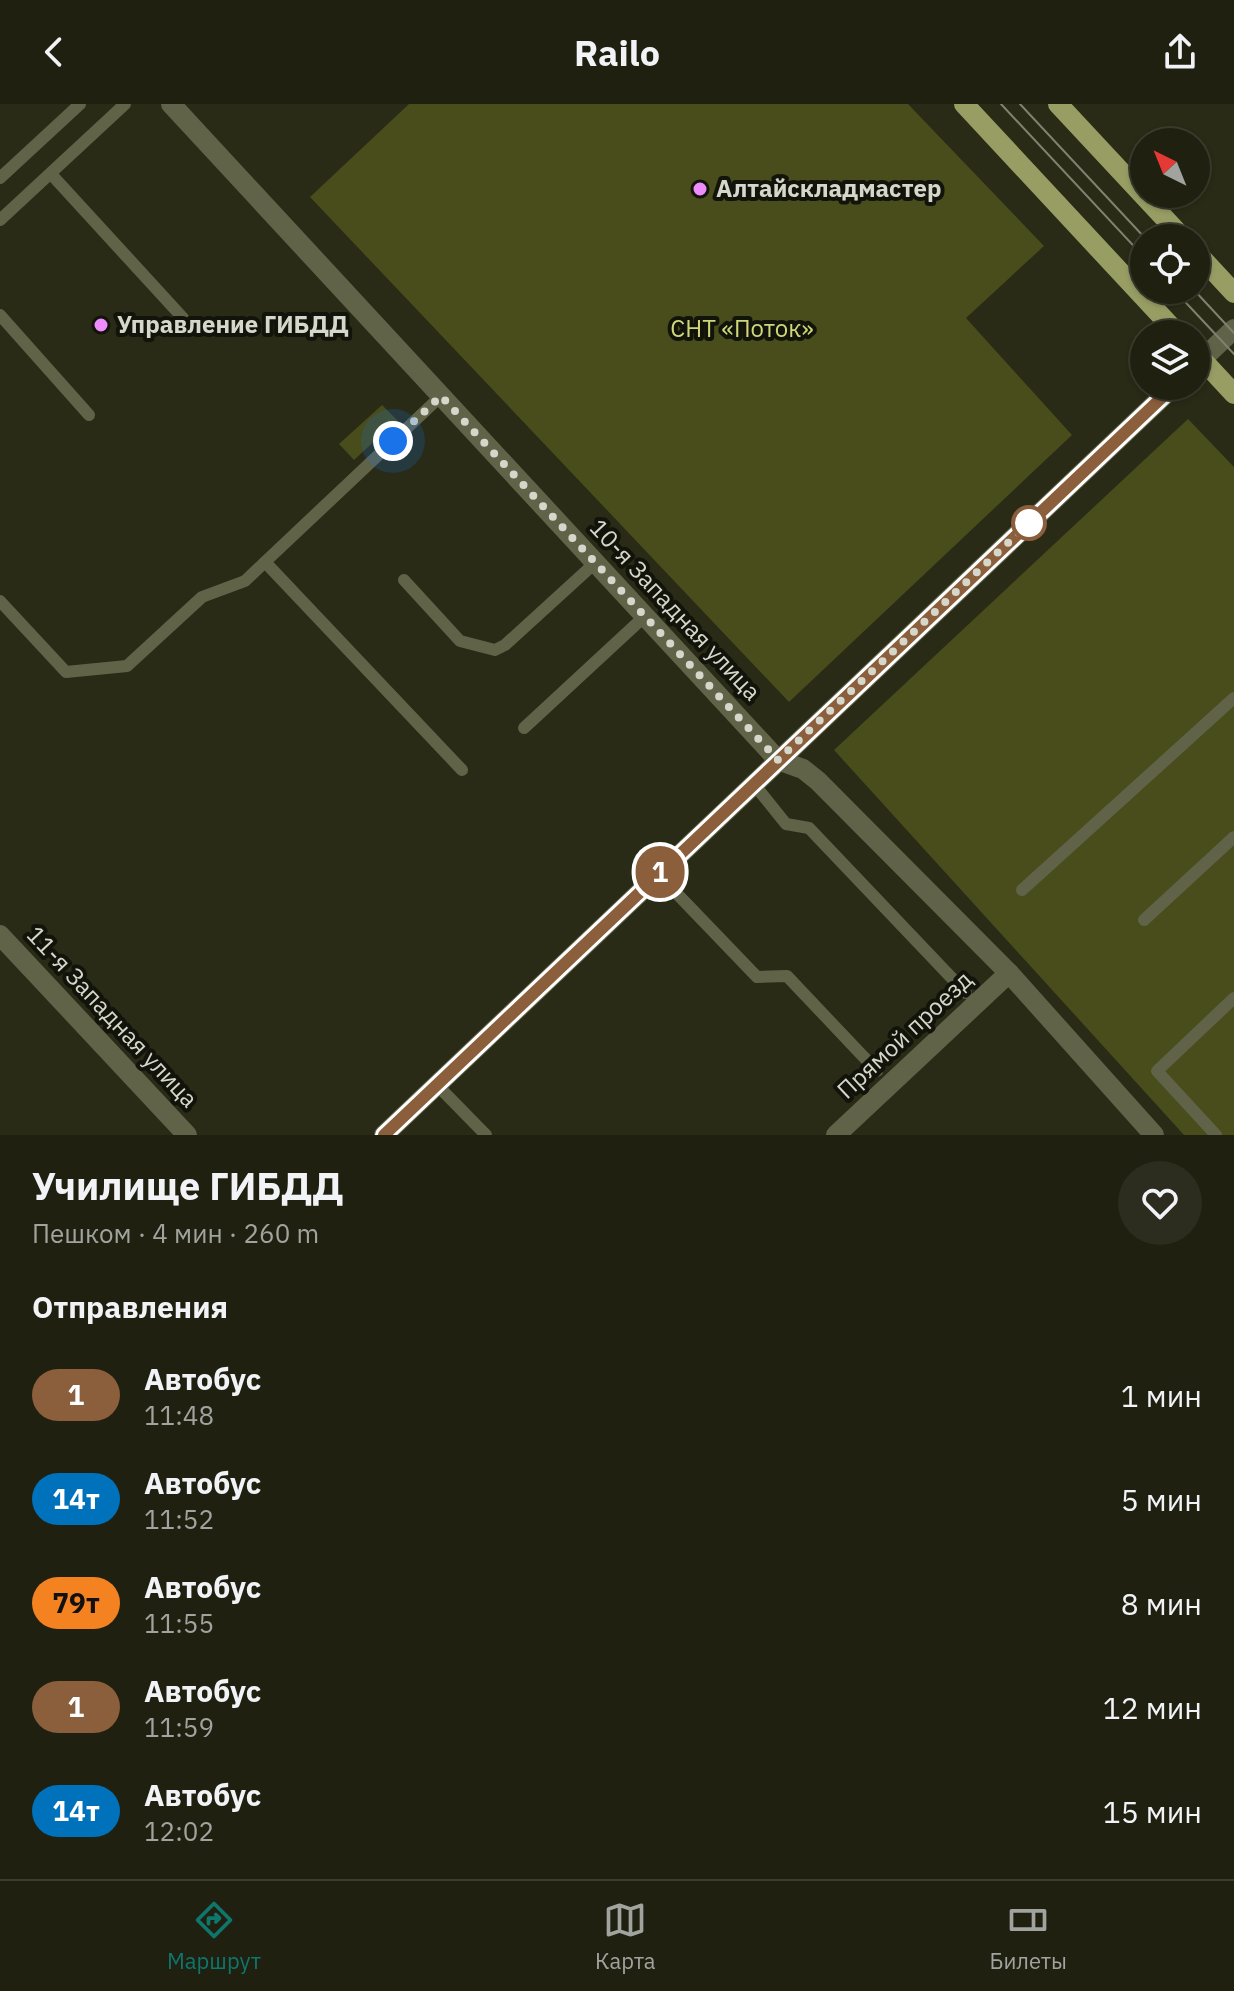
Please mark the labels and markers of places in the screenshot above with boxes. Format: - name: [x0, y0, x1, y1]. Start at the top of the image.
- place label: Алтайскладмастер: [716, 172, 941, 204]
- marker: Алтайскладмастер: [691, 180, 709, 198]
- place label: Управление ГИБДД: [117, 308, 349, 340]
- marker: Управление ГИБДД: [92, 316, 110, 334]
- unlabelled marker: [1012, 506, 1046, 540]

